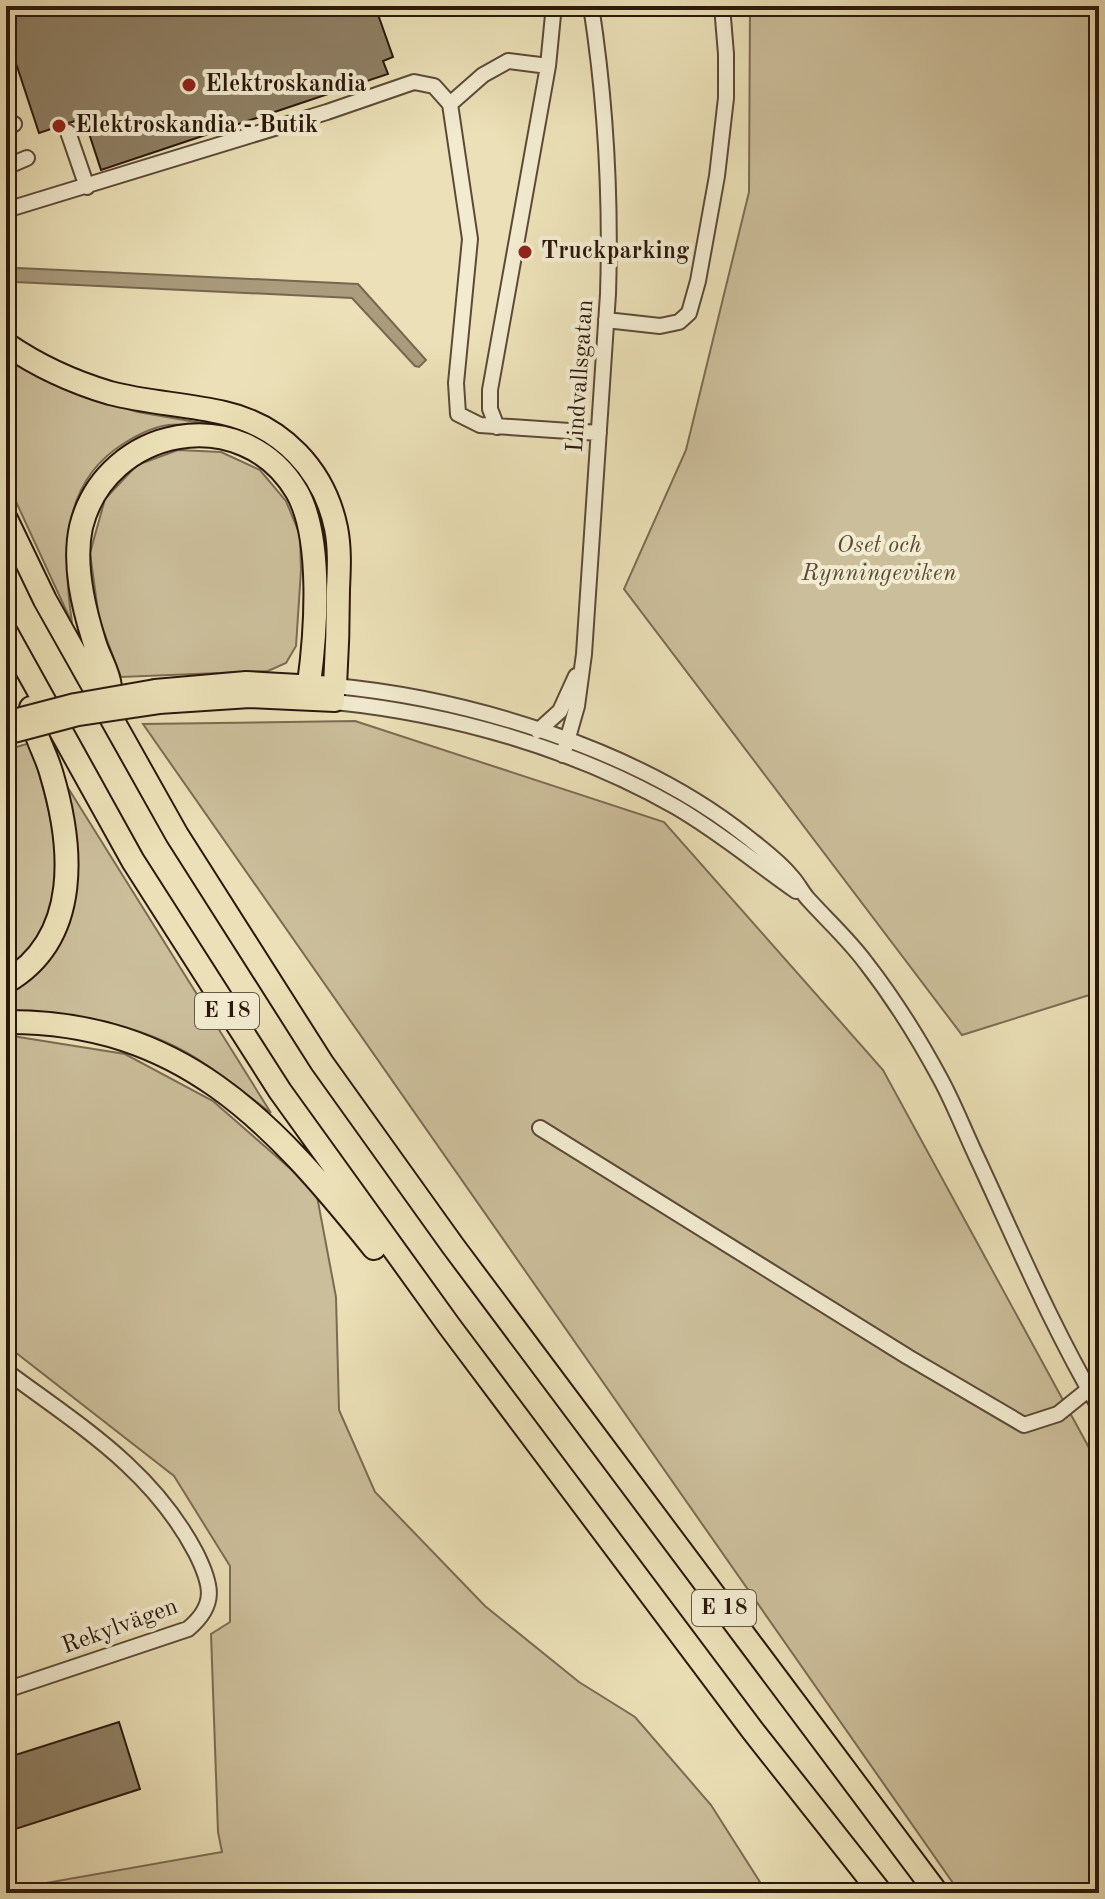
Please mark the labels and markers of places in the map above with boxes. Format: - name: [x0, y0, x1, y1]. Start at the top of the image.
- place label: Elektroskandia: [205, 73, 366, 97]
- marker: Elektroskandia: [180, 76, 198, 94]
- place label: Elektroskandia - Butik: [75, 114, 318, 138]
- marker: Elektroskandia - Butik: [50, 117, 68, 135]
- place label: Truckparking: [541, 240, 690, 264]
- marker: Truckparking: [516, 243, 534, 261]

